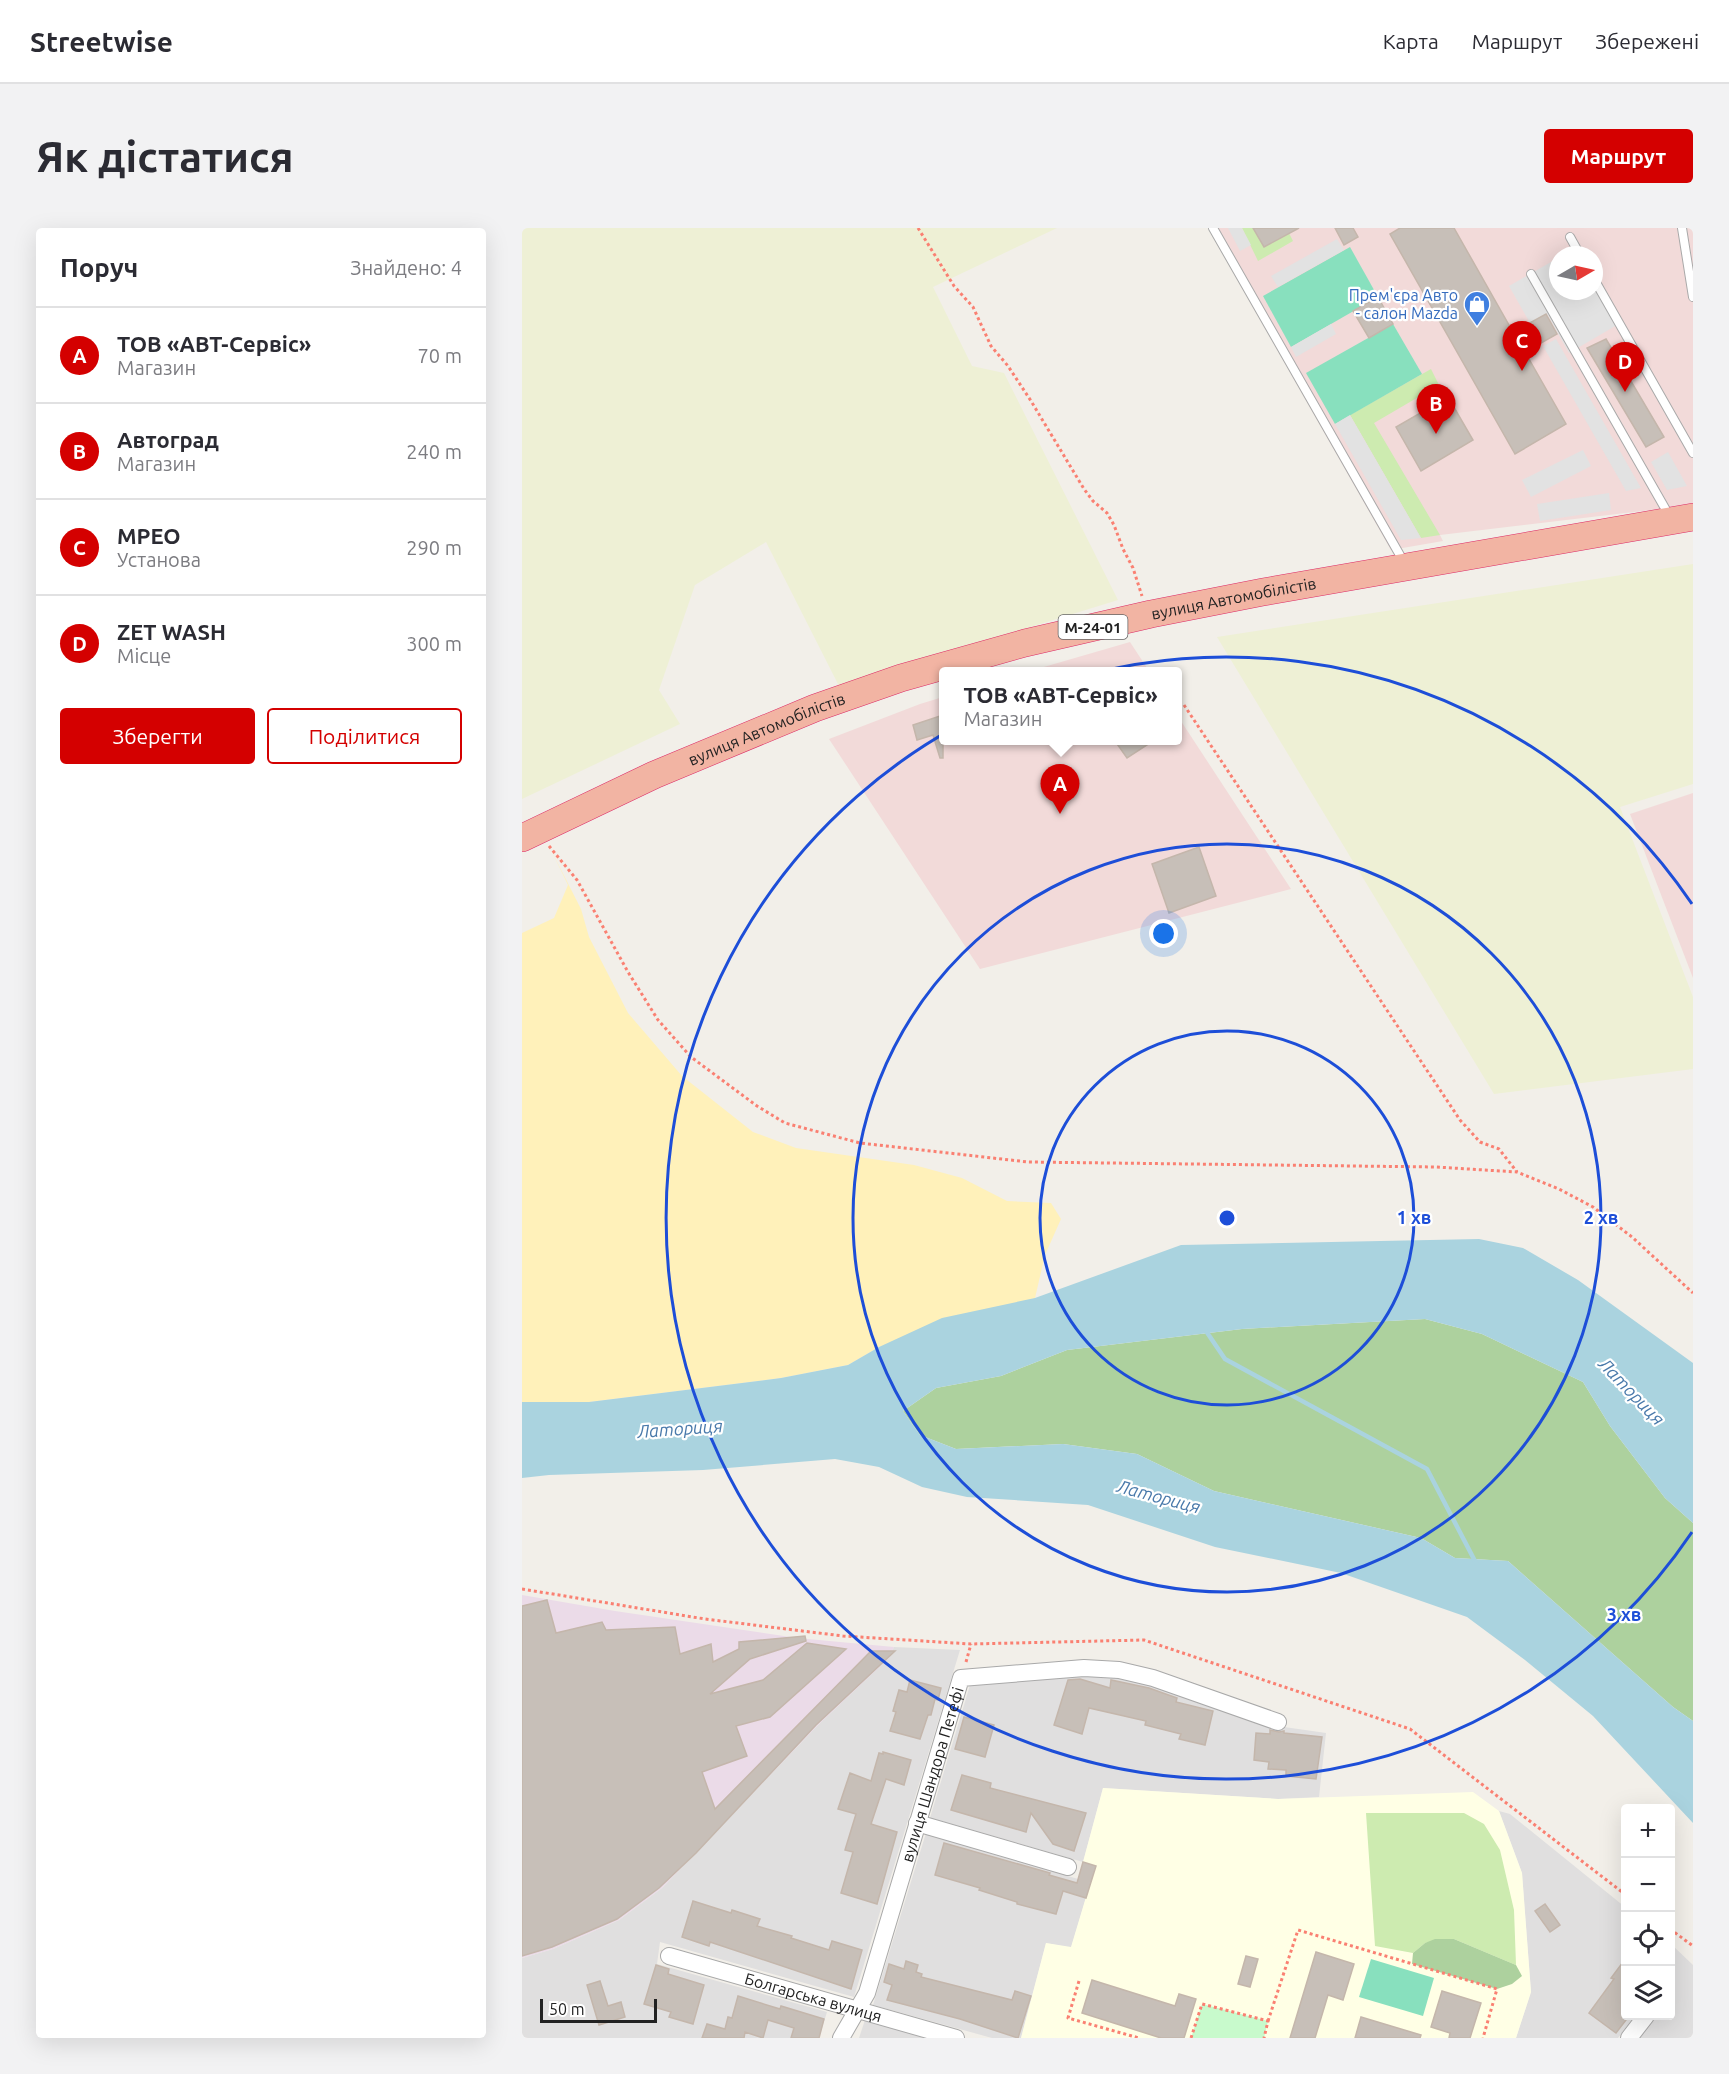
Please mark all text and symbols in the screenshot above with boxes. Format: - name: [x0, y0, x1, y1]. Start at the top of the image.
- text: Streetwise: [30, 26, 173, 57]
- text: Карта: [1383, 29, 1439, 53]
- text: Маршрут: [1472, 29, 1562, 53]
- text: Збережені: [1595, 29, 1699, 53]
- button: Маршрут: [1544, 129, 1693, 183]
- text: Як дістатися: [36, 133, 294, 180]
- north arrow: [1549, 246, 1603, 300]
- text: Поруч: [60, 253, 138, 282]
- text: Знайдено: 4: [350, 256, 462, 279]
- place label: Прем'єра Авто - салон Mazda: [1349, 286, 1458, 322]
- shop icon: Прем'єра Авто - салон Mazda: [1462, 289, 1492, 327]
- pin: C: [1502, 322, 1542, 371]
- text: ТОВ «АВТ-Сервіс»: [117, 331, 311, 356]
- pin: D: [1606, 342, 1644, 392]
- text: A: [72, 344, 87, 367]
- text: 70 m: [418, 344, 462, 367]
- text: Магазин: [117, 356, 196, 379]
- pin: B: [1416, 384, 1456, 434]
- text: Автоград: [117, 427, 219, 452]
- text: B: [73, 440, 86, 463]
- text: 240 m: [406, 440, 462, 463]
- text: Магазин: [117, 452, 196, 475]
- text: МРЕО: [117, 523, 181, 548]
- text: C: [73, 536, 86, 559]
- text: 290 m: [406, 536, 462, 559]
- text: Установа: [117, 548, 201, 571]
- street label: вулиця Автомобілістів: [1150, 574, 1317, 623]
- road number: М-24-01: [1058, 615, 1128, 639]
- text: ZET WASH: [117, 619, 226, 644]
- text: D: [72, 632, 87, 655]
- text: 300 m: [406, 632, 462, 655]
- text: Місце: [117, 644, 171, 667]
- popup: [939, 667, 1182, 745]
- text: ТОВ «АВТ-Сервіс»: [963, 682, 1158, 707]
- street label: вулиця Автомобілістів: [686, 689, 847, 769]
- text: Магазин: [963, 707, 1043, 730]
- button: Зберегти: [60, 708, 255, 764]
- button: Поділитися: [267, 708, 462, 764]
- pin: A: [1040, 764, 1080, 814]
- your location: [1149, 919, 1178, 948]
- text: 1 хв: [1397, 1207, 1431, 1227]
- text: 2 хв: [1584, 1207, 1618, 1227]
- centre of rings: [1217, 1208, 1237, 1228]
- water label: Латориця: [1595, 1353, 1669, 1429]
- water label: Латориця: [636, 1415, 723, 1441]
- water label: Латориця: [1114, 1475, 1203, 1517]
- text: 3 хв: [1607, 1604, 1641, 1624]
- street label: вулиця Шандора Петефі: [898, 1685, 967, 1864]
- map controls: [1621, 1804, 1675, 2020]
- button: +: [1621, 1804, 1675, 1858]
- button: −: [1621, 1858, 1675, 1912]
- button: locate: [1621, 1912, 1675, 1966]
- button: layers: [1621, 1966, 1675, 2020]
- street label: Болгарська вулиця: [743, 1969, 884, 2025]
- scale bar: [540, 1996, 657, 2024]
- text: 50 m: [549, 2000, 585, 2018]

